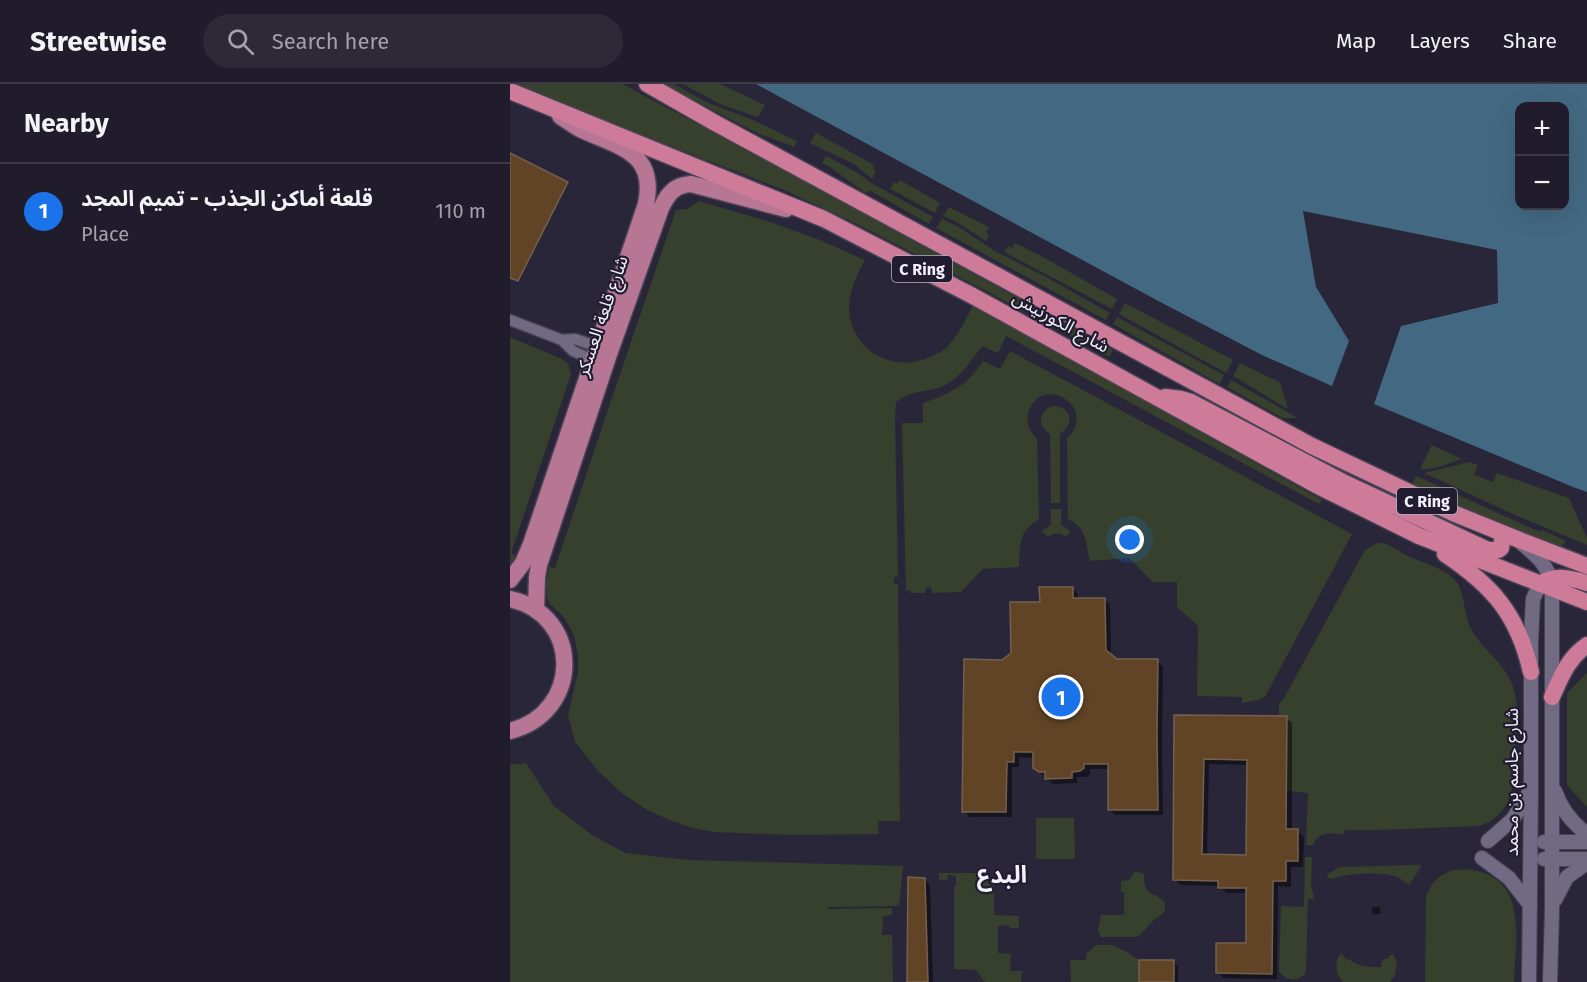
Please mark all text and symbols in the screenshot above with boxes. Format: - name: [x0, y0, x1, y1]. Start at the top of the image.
- search box: [203, 14, 623, 68]
- text: Streetwise: [30, 25, 167, 58]
- icon: search: [224, 25, 257, 58]
- text: Search here: [272, 28, 389, 55]
- text: Map: [1336, 28, 1376, 54]
- text: Layers: [1409, 28, 1470, 54]
- text: Share: [1503, 28, 1557, 54]
- map controls: [1515, 102, 1569, 210]
- button: +: [1515, 102, 1569, 156]
- text: Nearby: [24, 108, 109, 139]
- button: −: [1515, 156, 1569, 210]
- text: قلعة أماكن الجذب - تميم المجد: [81, 185, 373, 212]
- text: 1: [39, 199, 48, 223]
- text: 110 m: [435, 199, 486, 223]
- text: Place: [81, 222, 129, 246]
- street label: شارع قلعة العسكر: [571, 253, 636, 381]
- road number: C Ring: [892, 256, 952, 282]
- street label: شارع الكورنيش: [1007, 286, 1113, 360]
- road number: C Ring: [1397, 488, 1457, 514]
- your location: [1115, 525, 1144, 554]
- pin: 1: [1042, 674, 1080, 720]
- street label: شارع جاسم بن محمد: [1501, 708, 1526, 856]
- district label: البدع: [977, 861, 1027, 892]

